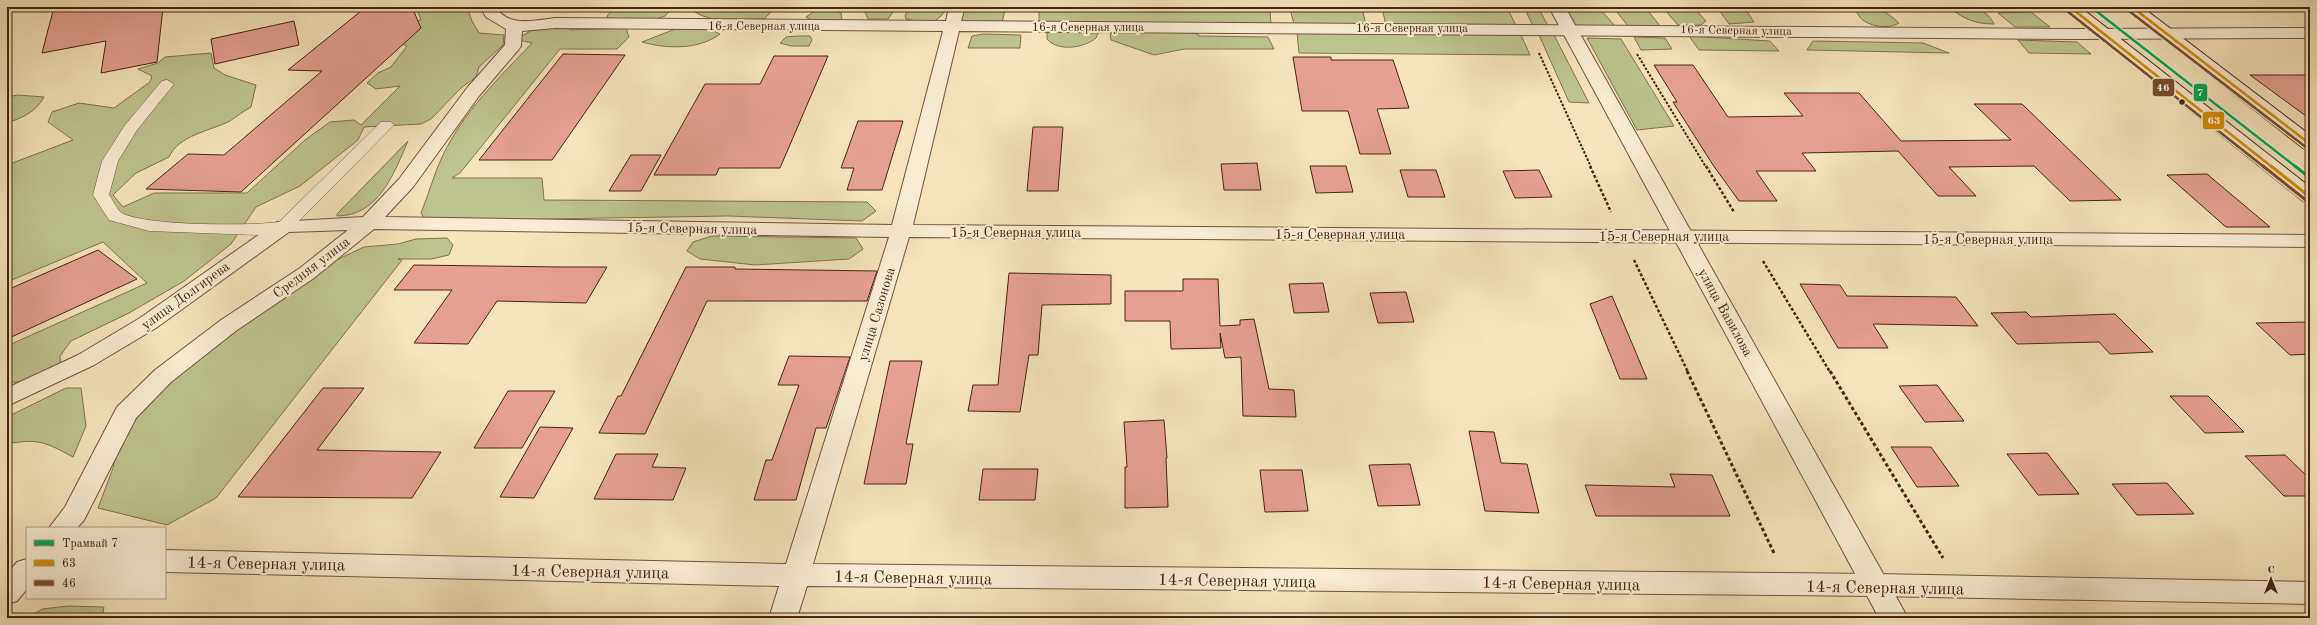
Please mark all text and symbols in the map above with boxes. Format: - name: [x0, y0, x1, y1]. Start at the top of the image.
- street label: 16-я Северная улица: [708, 21, 820, 33]
- street label: 16-я Северная улица: [1032, 22, 1144, 34]
- street label: 16-я Северная улица: [1356, 23, 1468, 35]
- street label: 16-я Северная улица: [1680, 24, 1792, 38]
- line badge: 46: [2152, 78, 2175, 97]
- text: 46: [2157, 83, 2169, 94]
- line badge: 7: [2193, 83, 2208, 102]
- text: 7: [2197, 88, 2203, 99]
- unlabelled marker: [2177, 97, 2187, 107]
- line badge: 63: [2202, 111, 2225, 130]
- text: 63: [2208, 116, 2220, 127]
- street label: 15-я Северная улица: [627, 221, 757, 237]
- street label: 15-я Северная улица: [951, 226, 1081, 240]
- street label: 15-я Северная улица: [1275, 228, 1405, 242]
- street label: 15-я Северная улица: [1599, 230, 1729, 244]
- street label: 15-я Северная улица: [1923, 233, 2053, 247]
- street label: Средняя улица: [271, 235, 353, 301]
- street label: улица Долгирева: [139, 259, 232, 332]
- street label: улица Сазонова: [856, 266, 898, 363]
- street label: улица Вавилова: [1695, 266, 1755, 359]
- legend: [26, 527, 166, 599]
- text: Трамвай 7: [62, 538, 118, 550]
- street label: 14-я Северная улица: [187, 555, 346, 574]
- text: 63: [62, 558, 76, 570]
- north arrow: [2251, 559, 2291, 599]
- street label: 14-я Северная улица: [511, 563, 670, 582]
- text: С: [2267, 565, 2275, 576]
- street label: 14-я Северная улица: [834, 569, 993, 588]
- street label: 14-я Северная улица: [1158, 572, 1317, 591]
- street label: 14-я Северная улица: [1482, 575, 1641, 594]
- text: 46: [62, 578, 76, 590]
- street label: 14-я Северная улица: [1806, 579, 1965, 598]

